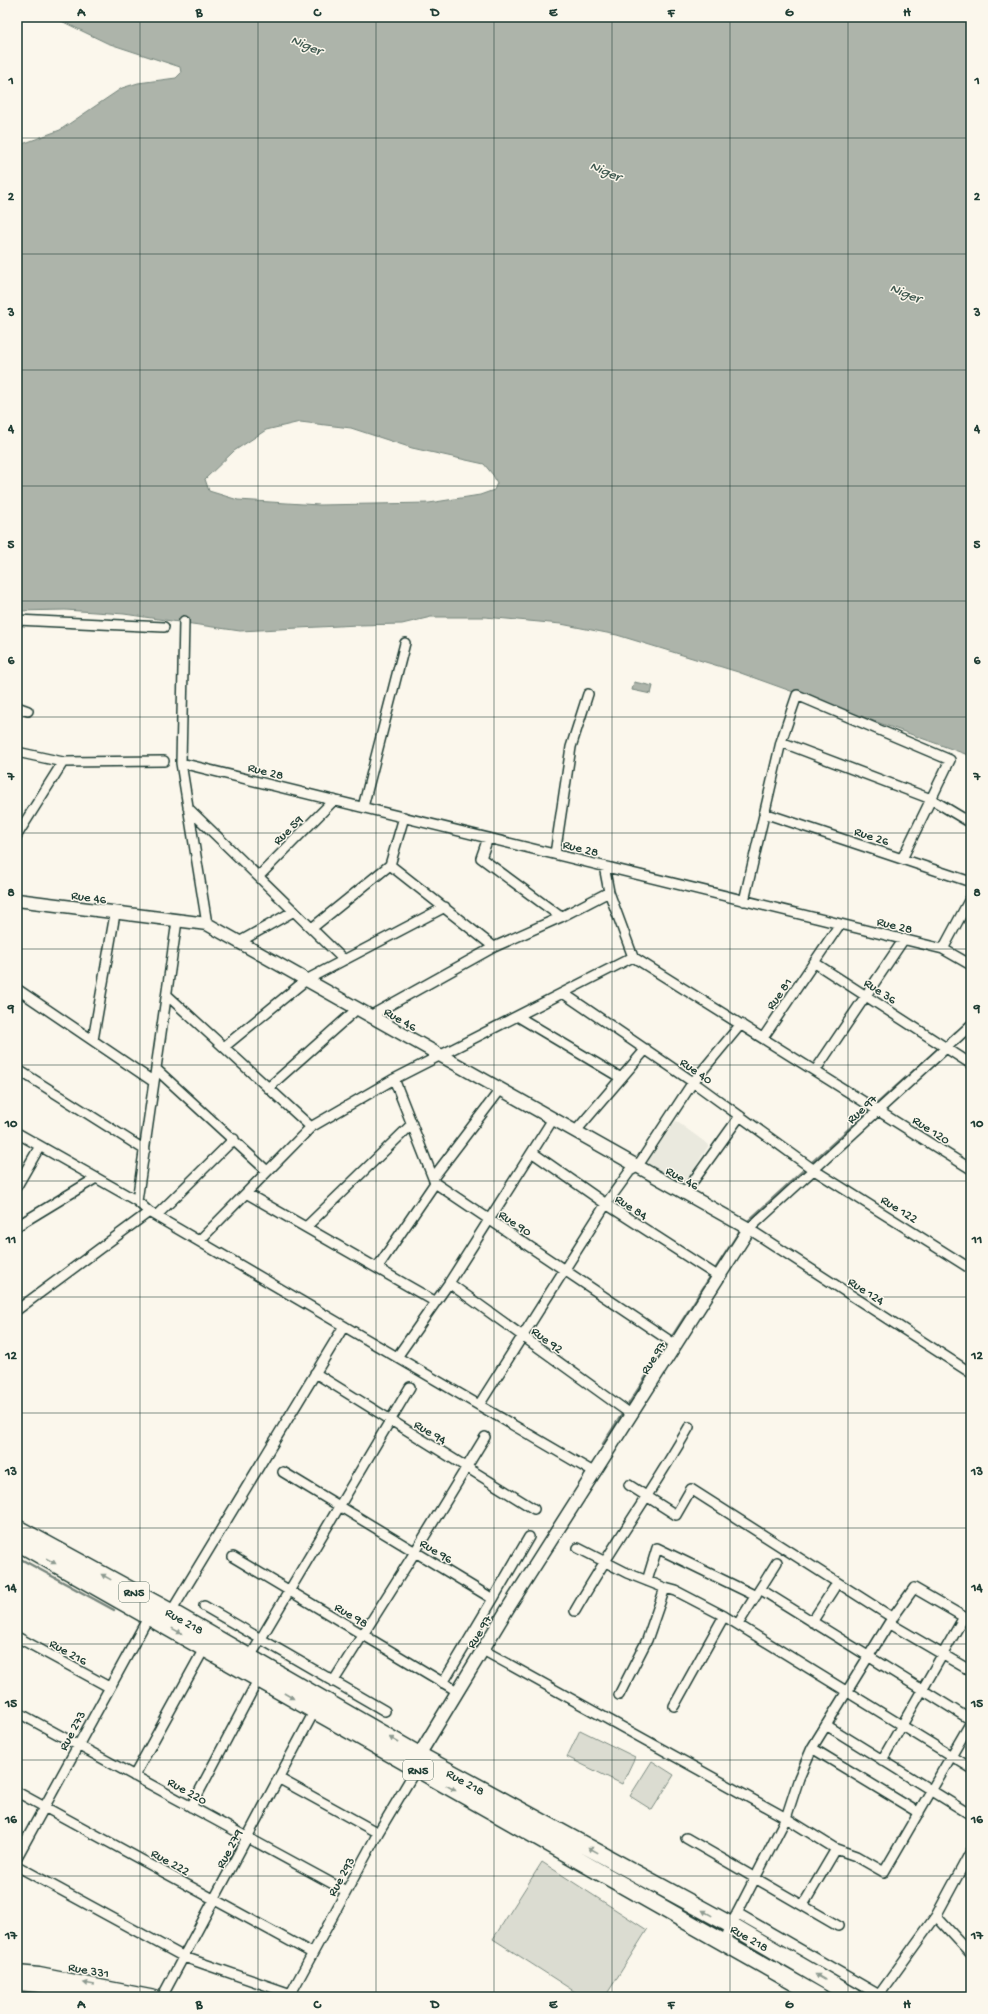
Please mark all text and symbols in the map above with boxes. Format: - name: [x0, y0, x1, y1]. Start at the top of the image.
- text: A: [76, 6, 86, 21]
- text: B: [195, 6, 204, 21]
- text: C: [312, 6, 322, 21]
- text: D: [430, 6, 440, 21]
- text: E: [549, 6, 558, 21]
- text: F: [667, 6, 676, 21]
- text: G: [785, 6, 794, 21]
- text: H: [903, 6, 911, 21]
- water label: Niger: [288, 32, 327, 62]
- text: 1: [7, 74, 14, 89]
- text: 1: [973, 74, 980, 89]
- water label: Niger: [587, 158, 626, 188]
- text: 2: [8, 190, 15, 205]
- text: 2: [974, 190, 981, 205]
- water label: Niger: [887, 280, 926, 309]
- text: 3: [7, 306, 15, 321]
- text: 3: [973, 306, 981, 321]
- text: 4: [7, 422, 15, 437]
- text: 4: [973, 422, 981, 437]
- text: 5: [8, 538, 15, 553]
- text: 5: [974, 538, 981, 553]
- text: 6: [8, 654, 15, 669]
- text: 6: [974, 654, 981, 669]
- street label: Rue 28: [246, 761, 285, 784]
- text: 7: [7, 770, 16, 785]
- text: 7: [973, 770, 982, 785]
- street label: Rue 59: [271, 812, 307, 849]
- street label: Rue 26: [852, 825, 891, 850]
- street label: Rue 28: [561, 838, 600, 861]
- text: 8: [7, 886, 15, 901]
- text: 8: [973, 886, 981, 901]
- street label: Rue 46: [70, 889, 108, 908]
- street label: Rue 28: [875, 915, 914, 938]
- street label: Rue 81: [764, 976, 796, 1013]
- street label: Rue 36: [860, 976, 899, 1008]
- text: 9: [7, 1002, 15, 1017]
- text: 9: [973, 1002, 981, 1017]
- street label: Rue 46: [381, 1005, 419, 1036]
- street label: Rue 40: [676, 1056, 715, 1089]
- street label: Rue 97: [844, 1091, 882, 1128]
- street label: Rue 120: [909, 1113, 953, 1149]
- text: 10: [4, 1117, 18, 1132]
- text: 10: [970, 1117, 984, 1132]
- street label: Rue 46: [663, 1164, 701, 1195]
- street label: Rue 84: [611, 1192, 650, 1224]
- street label: Rue 122: [877, 1193, 920, 1228]
- street label: Rue 90: [495, 1208, 534, 1241]
- text: 11: [5, 1233, 16, 1248]
- text: 11: [971, 1233, 982, 1248]
- street label: Rue 124: [845, 1275, 887, 1309]
- street label: Rue 92: [528, 1324, 566, 1358]
- street label: Rue 97: [638, 1338, 671, 1378]
- text: 12: [4, 1349, 17, 1364]
- text: 12: [970, 1349, 983, 1364]
- street label: Rue 94: [411, 1418, 449, 1449]
- text: 13: [4, 1465, 17, 1480]
- text: 13: [970, 1465, 983, 1480]
- street label: Rue 96: [417, 1536, 455, 1568]
- one-way arrow: [45, 1557, 57, 1564]
- one-way arrow: [101, 1573, 112, 1580]
- text: 14: [4, 1581, 18, 1596]
- text: 14: [970, 1581, 984, 1596]
- road number: RN5: [119, 1582, 149, 1602]
- street label: Rue 98: [331, 1600, 370, 1632]
- street label: Rue 218: [162, 1606, 206, 1639]
- street label: Rue 97: [464, 1612, 496, 1652]
- one-way arrow: [171, 1628, 182, 1635]
- street label: Rue 216: [46, 1637, 90, 1670]
- one-way arrow: [284, 1692, 295, 1699]
- text: 15: [4, 1697, 17, 1712]
- text: 15: [970, 1697, 983, 1712]
- street label: Rue 273: [57, 1709, 90, 1753]
- one-way arrow: [388, 1737, 400, 1744]
- road number: RN5: [403, 1760, 433, 1780]
- street label: Rue 218: [443, 1767, 487, 1800]
- street label: Rue 220: [164, 1775, 210, 1809]
- one-way arrow: [445, 1785, 457, 1792]
- text: 16: [4, 1813, 17, 1828]
- text: 16: [970, 1813, 983, 1828]
- street label: Rue 279: [214, 1827, 247, 1871]
- street label: Rue 222: [148, 1846, 192, 1880]
- one-way arrow: [587, 1847, 599, 1854]
- street label: Rue 293: [325, 1855, 359, 1899]
- one-way arrow: [701, 1909, 713, 1916]
- street label: Rue 218: [727, 1922, 770, 1956]
- text: 17: [4, 1929, 18, 1944]
- text: 17: [970, 1929, 984, 1944]
- street label: Rue 331: [67, 1960, 110, 1982]
- one-way arrow: [814, 1974, 826, 1981]
- one-way arrow: [83, 1980, 95, 1986]
- text: A: [76, 1998, 86, 2013]
- text: B: [195, 1998, 204, 2013]
- text: C: [312, 1998, 322, 2013]
- text: D: [430, 1998, 440, 2013]
- text: E: [549, 1998, 558, 2013]
- text: F: [667, 1998, 676, 2013]
- text: G: [785, 1998, 794, 2013]
- text: H: [903, 1998, 911, 2013]

